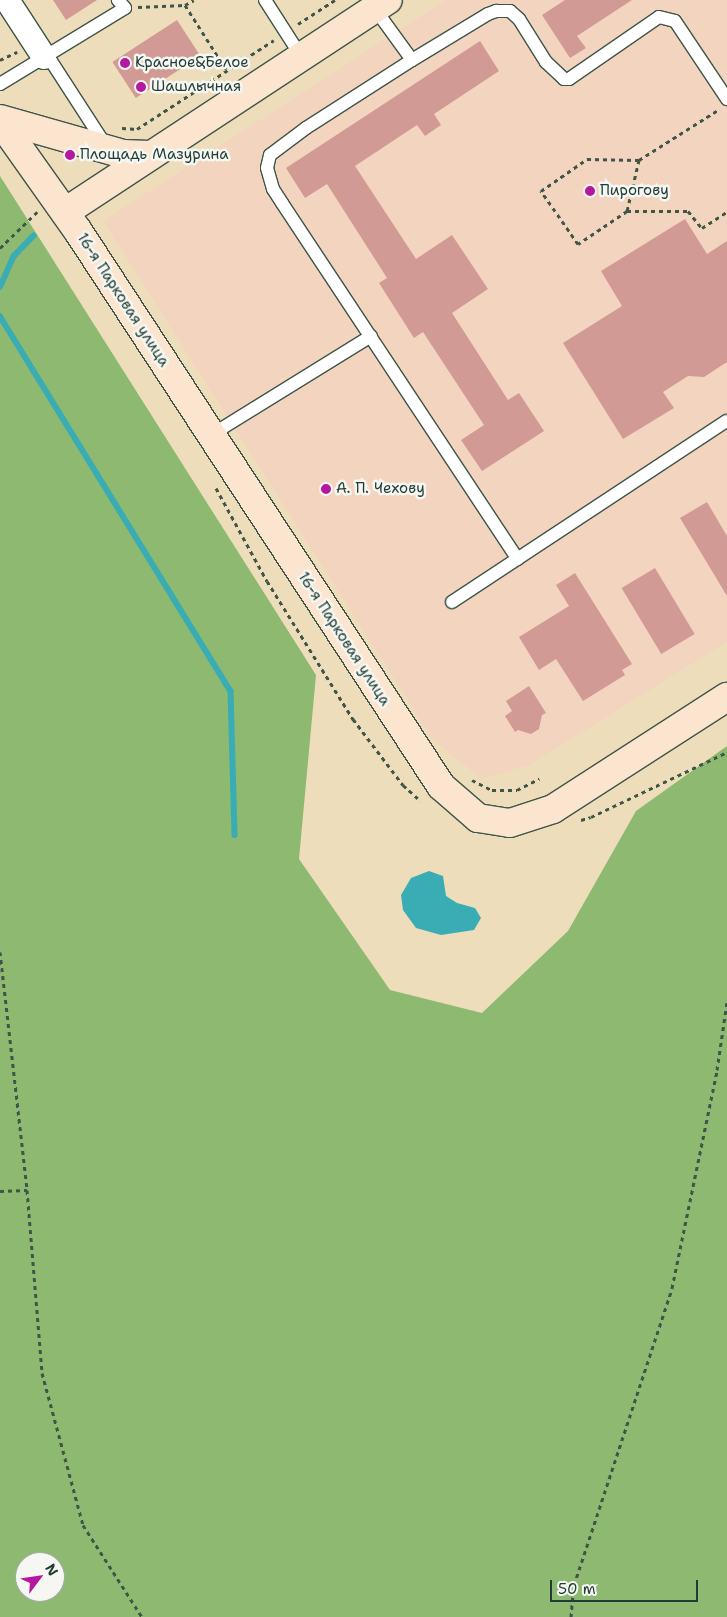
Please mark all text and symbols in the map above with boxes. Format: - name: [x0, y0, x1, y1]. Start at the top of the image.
- place label: Красное&Белое: [135, 54, 249, 72]
- marker: Красное&Белое: [119, 57, 131, 69]
- place label: Шашлычная: [151, 78, 241, 96]
- marker: Шашлычная: [135, 81, 147, 93]
- place label: Площадь Мазурина: [80, 146, 229, 164]
- marker: Площадь Мазурина: [64, 149, 76, 161]
- place label: Пирогову: [600, 182, 669, 200]
- marker: Пирогову: [584, 185, 596, 197]
- street label: 16-я Парковая улица: [73, 230, 173, 370]
- place label: А. П. Чехову: [336, 480, 425, 498]
- marker: А. П. Чехову: [320, 483, 332, 495]
- street label: 16-я Парковая улица: [294, 569, 394, 709]
- north arrow: [15, 1552, 65, 1602]
- text: N: [41, 1560, 63, 1579]
- scale bar: [552, 1570, 700, 1602]
- text: 50 m: [558, 1579, 596, 1599]

